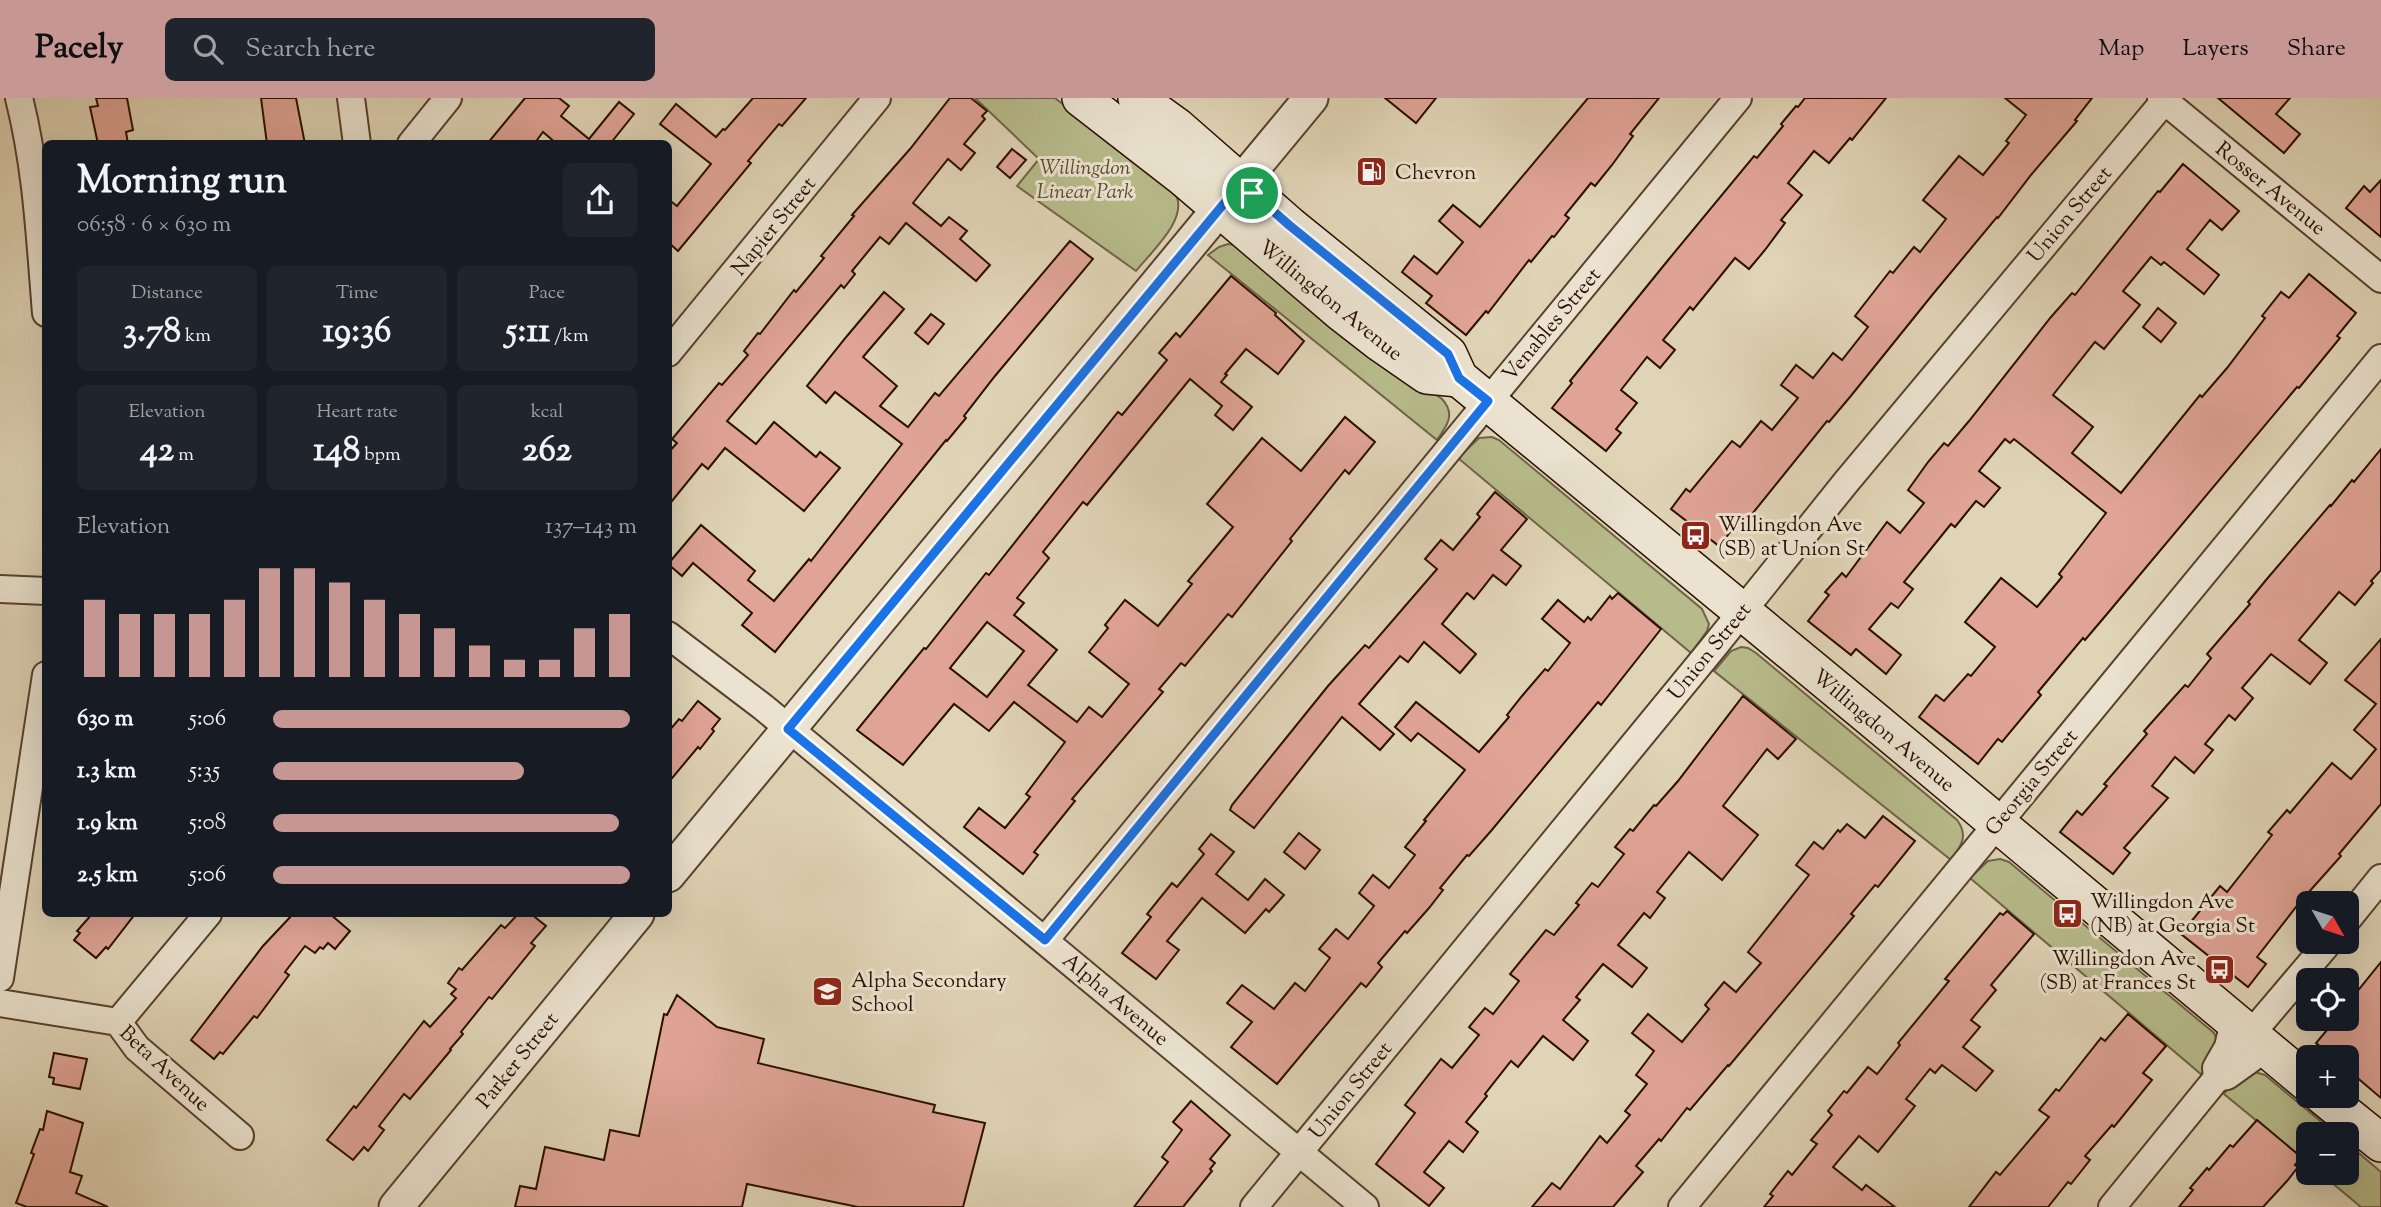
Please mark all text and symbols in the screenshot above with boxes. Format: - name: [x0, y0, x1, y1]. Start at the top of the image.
- search box: [165, 18, 655, 81]
- text: Pacely: [35, 25, 123, 73]
- icon: search: [189, 30, 227, 68]
- text: Search here: [245, 31, 376, 68]
- text: Map: [2098, 32, 2144, 66]
- text: Layers: [2182, 32, 2249, 66]
- text: Share: [2287, 32, 2346, 66]
- street label: Rosser Avenue: [2208, 135, 2332, 244]
- park label: Willingdon Linear Park: [1037, 154, 1134, 208]
- fuel station icon: Chevron: [1355, 155, 1389, 189]
- text: Morning run: [77, 156, 287, 210]
- place label: Chevron: [1395, 159, 1476, 189]
- street label: Union Street: [2021, 160, 2120, 270]
- button: share: [563, 163, 637, 237]
- pin: [1222, 163, 1282, 223]
- street label: Napier Street: [725, 171, 824, 283]
- icon: arrive: [1233, 174, 1271, 212]
- text: 06:58 · 6 × 630 m: [77, 209, 231, 242]
- street label: Willingdon Avenue: [1251, 234, 1408, 369]
- street label: Venables Street: [1496, 262, 1609, 389]
- text: Distance: [131, 280, 203, 307]
- text: Time: [336, 280, 378, 307]
- text: Pace: [529, 280, 565, 307]
- text: 3.78: [123, 307, 181, 358]
- text: 19:36: [323, 307, 391, 358]
- text: 5:11: [505, 307, 550, 358]
- text: km: [181, 323, 211, 350]
- text: /km: [550, 323, 589, 350]
- text: Elevation: [128, 399, 206, 426]
- text: Heart rate: [316, 399, 398, 426]
- text: kcal: [531, 399, 563, 426]
- text: 42: [140, 426, 174, 477]
- text: 148: [313, 426, 360, 477]
- text: 262: [522, 426, 572, 477]
- text: m: [174, 442, 194, 469]
- text: bpm: [360, 442, 401, 469]
- text: Elevation: [77, 511, 170, 544]
- text: 137–143 m: [545, 511, 637, 544]
- place label: Willingdon Ave (SB) at Union St: [1718, 511, 1865, 565]
- bus stop icon: Willingdon Ave (SB) at Union St: [1678, 519, 1712, 553]
- street label: Union Street: [1662, 597, 1759, 708]
- street label: Willingdon Avenue: [1805, 663, 1961, 800]
- text: 630 m: [77, 703, 134, 736]
- text: 5:06: [189, 703, 226, 736]
- street label: Georgia Street: [1979, 723, 2086, 843]
- text: 1.3 km: [77, 755, 136, 788]
- text: 5:35: [189, 755, 220, 788]
- text: 1.9 km: [77, 807, 138, 840]
- text: 5:08: [189, 807, 226, 840]
- text: 2.5 km: [77, 859, 138, 892]
- text: 5:06: [189, 859, 226, 892]
- place label: Willingdon Ave (NB) at Georgia St: [2090, 888, 2255, 942]
- north arrow: [2296, 891, 2359, 954]
- map controls: [2296, 891, 2359, 1185]
- bus stop icon: Willingdon Ave (NB) at Georgia St: [2050, 896, 2084, 930]
- place label: Willingdon Ave (SB) at Frances St: [2039, 945, 2196, 999]
- street label: Alpha Avenue: [1055, 947, 1174, 1054]
- bus stop icon: Willingdon Ave (SB) at Frances St: [2202, 953, 2236, 987]
- place label: Alpha Secondary School: [851, 967, 1007, 1021]
- button: locate: [2296, 968, 2359, 1031]
- school or university icon: Alpha Secondary School: [811, 975, 845, 1009]
- street label: Parker Street: [470, 1007, 567, 1116]
- street label: Beta Avenue: [112, 1019, 216, 1119]
- street label: Union Street: [1303, 1036, 1400, 1147]
- button: +: [2296, 1045, 2359, 1108]
- button: −: [2296, 1122, 2359, 1185]

